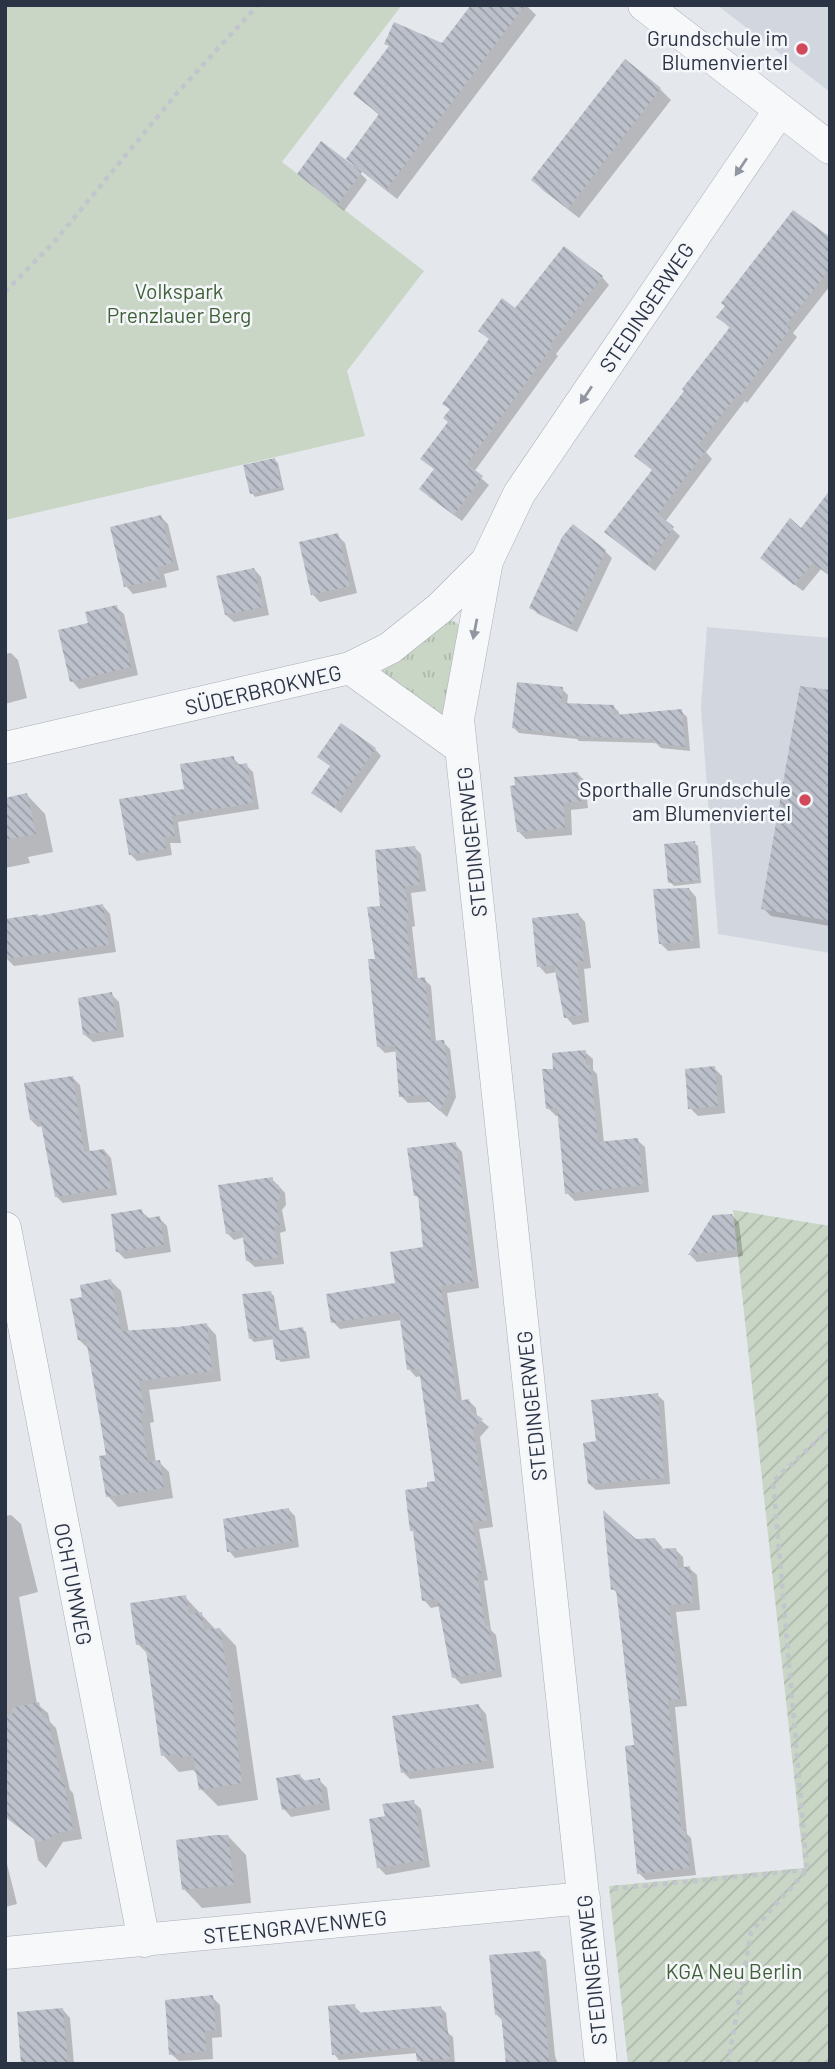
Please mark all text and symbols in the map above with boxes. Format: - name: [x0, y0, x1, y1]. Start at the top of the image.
- place label: Grundschule im Blumenviertel: [647, 25, 788, 74]
- marker: Grundschule im Blumenviertel: [794, 41, 810, 57]
- one-way arrow: [735, 157, 748, 176]
- street label: STEDINGERWEG: [593, 237, 699, 377]
- park label: Volkspark Prenzlauer Berg: [107, 278, 251, 327]
- one-way arrow: [579, 386, 593, 404]
- one-way arrow: [469, 618, 480, 640]
- street label: SÜDERBROKWEG: [182, 659, 344, 719]
- street label: STEDINGERWEG: [451, 766, 491, 918]
- place label: Sporthalle Grundschule am Blumenviertel: [579, 776, 791, 825]
- marker: Sporthalle Grundschule am Blumenviertel: [797, 792, 813, 808]
- street label: STEDINGERWEG: [511, 1330, 551, 1482]
- street label: OCHTUMWEG: [50, 1521, 98, 1647]
- street label: STEDINGERWEG: [571, 1894, 611, 2046]
- street label: STEENGRAVENWEG: [202, 1904, 388, 1948]
- park label: KGA Neu Berlin: [666, 1958, 802, 1983]

